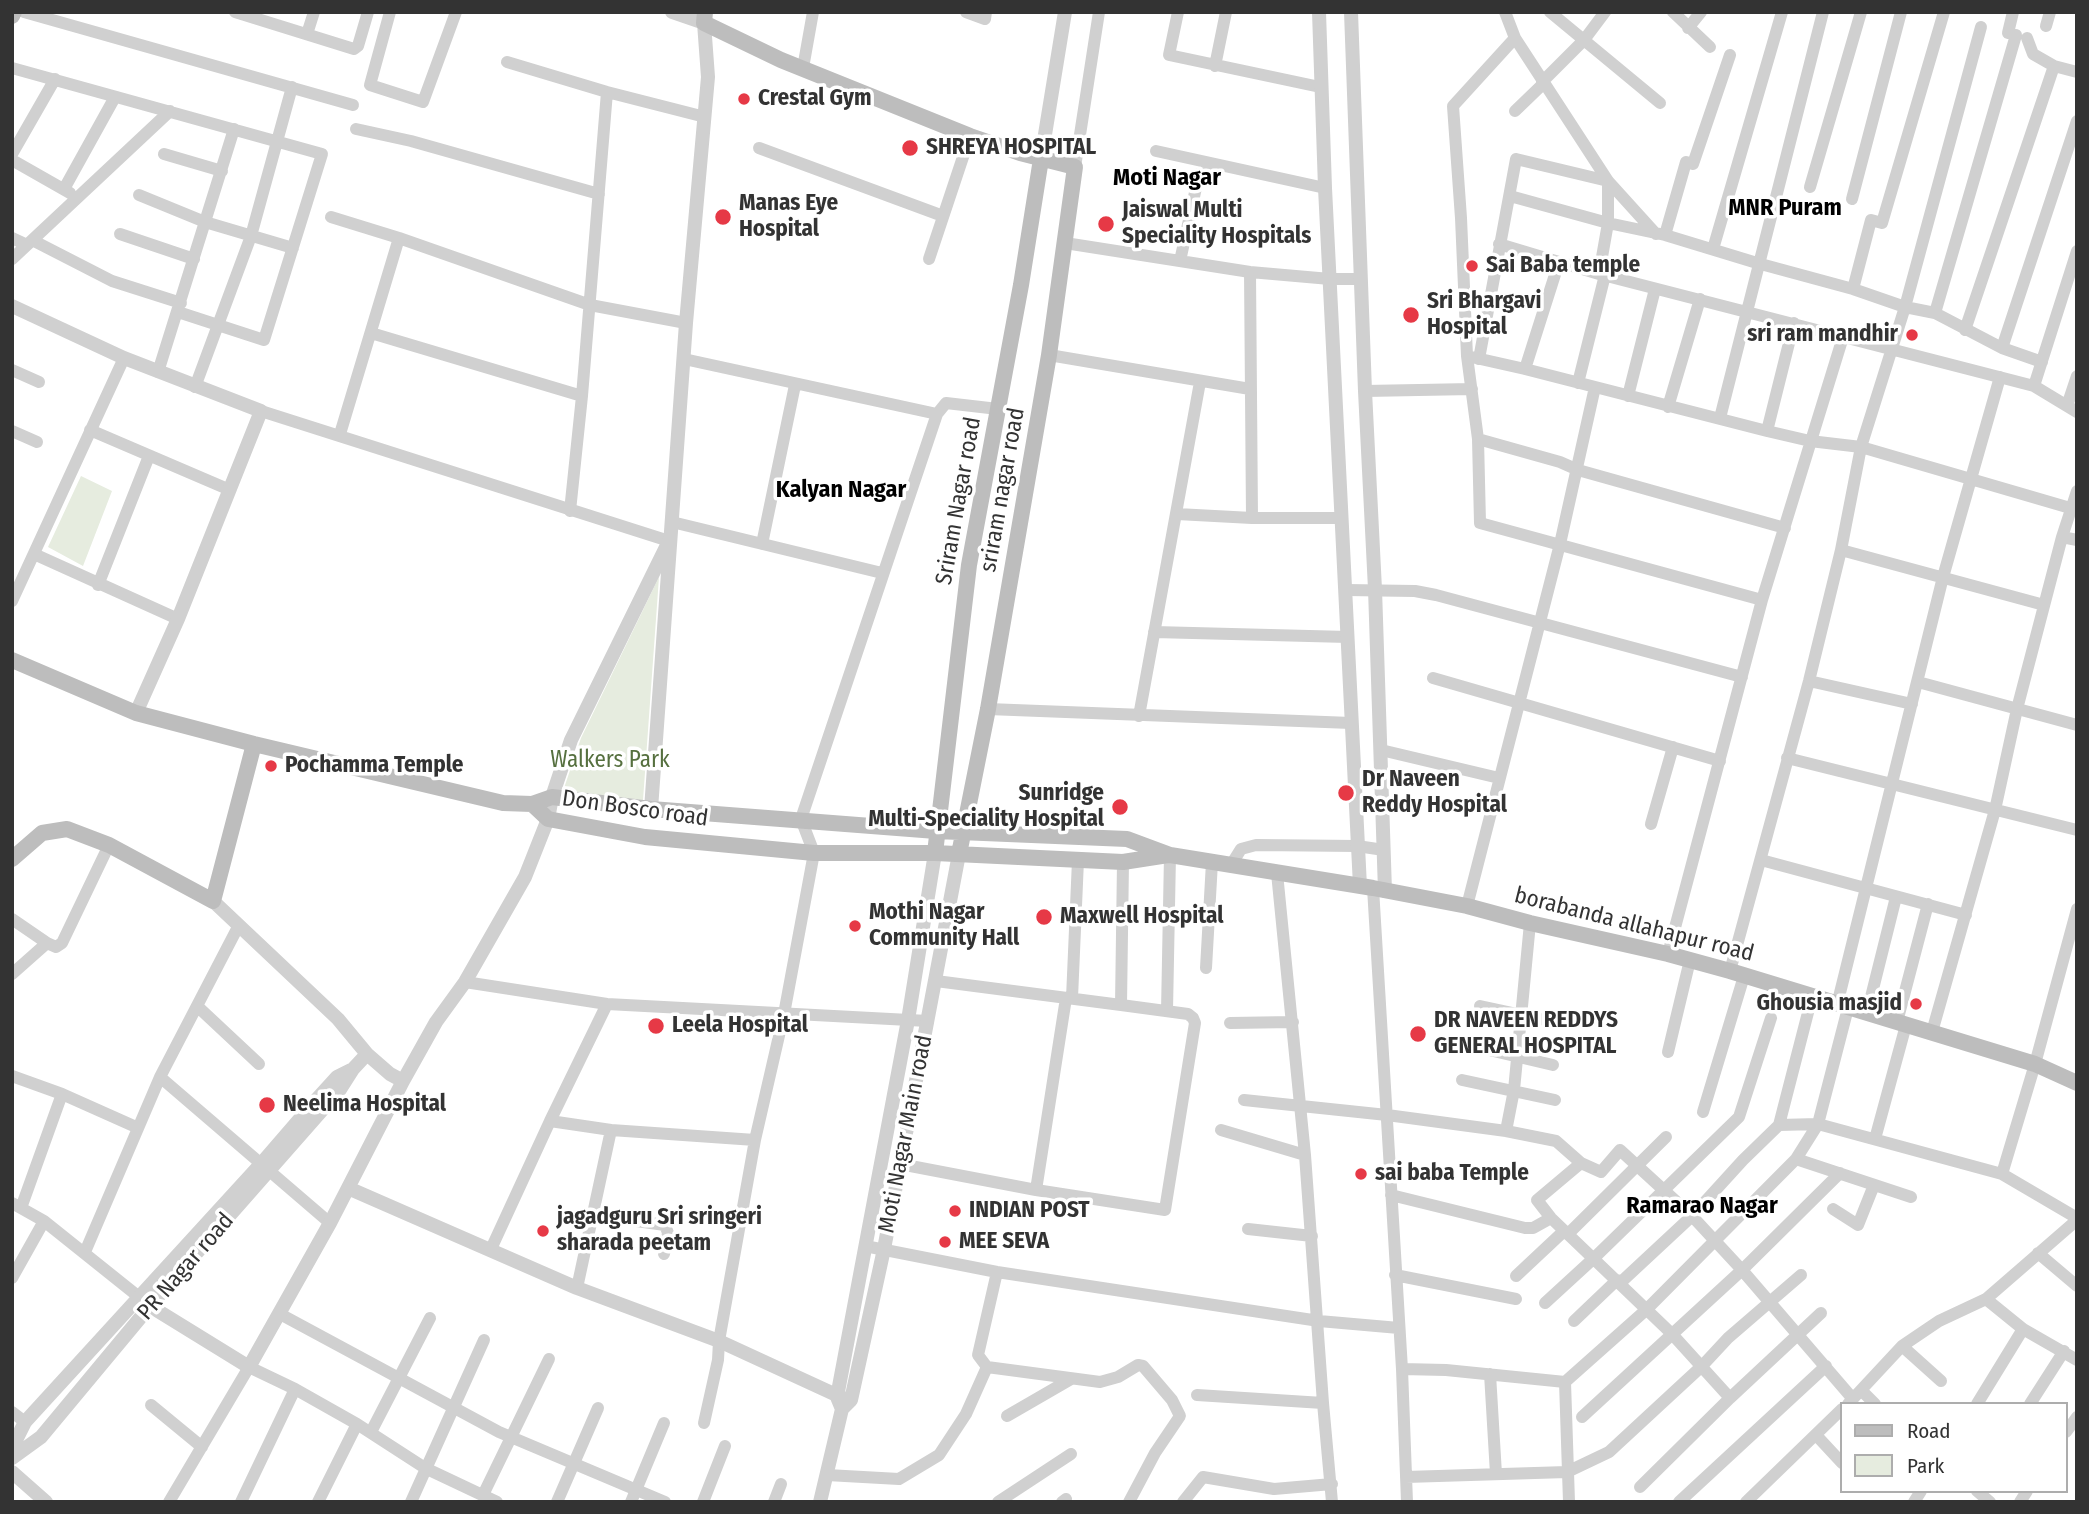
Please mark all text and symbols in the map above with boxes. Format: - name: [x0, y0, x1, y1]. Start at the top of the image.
- place label: Crestal Gym: [758, 85, 871, 113]
- marker: Crestal Gym: [736, 91, 752, 107]
- place label: SHREYA HOSPITAL: [926, 134, 1096, 162]
- marker: SHREYA HOSPITAL: [900, 138, 920, 158]
- district label: Moti Nagar: [1113, 164, 1221, 192]
- place label: Manas Eye Hospital: [739, 190, 838, 244]
- district label: MNR Puram: [1728, 194, 1842, 222]
- place label: Jaiswal Multi Speciality Hospitals: [1122, 197, 1311, 251]
- marker: Manas Eye Hospital: [713, 207, 733, 227]
- marker: Jaiswal Multi Speciality Hospitals: [1096, 214, 1116, 234]
- place label: Sai Baba temple: [1486, 252, 1640, 280]
- marker: Sai Baba temple: [1464, 258, 1480, 274]
- place label: Sri Bhargavi Hospital: [1427, 288, 1541, 342]
- marker: Sri Bhargavi Hospital: [1401, 305, 1421, 325]
- place label: sri ram mandhir: [1747, 321, 1898, 349]
- marker: sri ram mandhir: [1904, 327, 1920, 343]
- street label: sriram nagar road: [975, 406, 1031, 574]
- street label: Sriram Nagar road: [931, 415, 987, 587]
- district label: Kalyan Nagar: [776, 476, 906, 504]
- park label: Walkers Park: [550, 747, 670, 775]
- place label: Pochamma Temple: [285, 752, 463, 780]
- marker: Pochamma Temple: [263, 758, 279, 774]
- place label: Dr Naveen Reddy Hospital: [1362, 766, 1507, 820]
- place label: Sunridge Multi-Speciality Hospital: [868, 780, 1104, 834]
- marker: Dr Naveen Reddy Hospital: [1336, 783, 1356, 803]
- street label: Don Bosco road: [560, 785, 710, 833]
- marker: Sunridge Multi-Speciality Hospital: [1110, 797, 1130, 817]
- street label: borabanda allahapur road: [1511, 882, 1757, 968]
- place label: Mothi Nagar Community Hall: [869, 899, 1019, 953]
- place label: Maxwell Hospital: [1060, 903, 1224, 931]
- marker: Maxwell Hospital: [1034, 907, 1054, 927]
- marker: Mothi Nagar Community Hall: [847, 918, 863, 934]
- place label: Ghousia masjid: [1757, 990, 1902, 1018]
- marker: Ghousia masjid: [1908, 996, 1924, 1012]
- place label: DR NAVEEN REDDYS GENERAL HOSPITAL: [1434, 1007, 1618, 1061]
- place label: Leela Hospital: [672, 1012, 808, 1040]
- marker: Leela Hospital: [646, 1016, 666, 1036]
- marker: DR NAVEEN REDDYS GENERAL HOSPITAL: [1408, 1024, 1428, 1044]
- street label: Moti Nagar Main road: [873, 1033, 939, 1235]
- place label: Neelima Hospital: [283, 1091, 446, 1119]
- marker: Neelima Hospital: [257, 1095, 277, 1115]
- place label: sai baba Temple: [1375, 1160, 1529, 1188]
- marker: sai baba Temple: [1353, 1166, 1369, 1182]
- district label: Ramarao Nagar: [1626, 1192, 1778, 1220]
- place label: INDIAN POST: [969, 1197, 1090, 1225]
- marker: INDIAN POST: [947, 1203, 963, 1219]
- place label: jagadguru Sri sringeri sharada peetam: [557, 1204, 762, 1258]
- street label: PR Nagar road: [132, 1208, 240, 1326]
- marker: jagadguru Sri sringeri sharada peetam: [535, 1223, 551, 1239]
- place label: MEE SEVA: [959, 1228, 1049, 1256]
- marker: MEE SEVA: [937, 1234, 953, 1250]
- legend: [1840, 1402, 2068, 1493]
- text: Road: [1907, 1418, 1951, 1444]
- text: Park: [1907, 1453, 1944, 1479]

